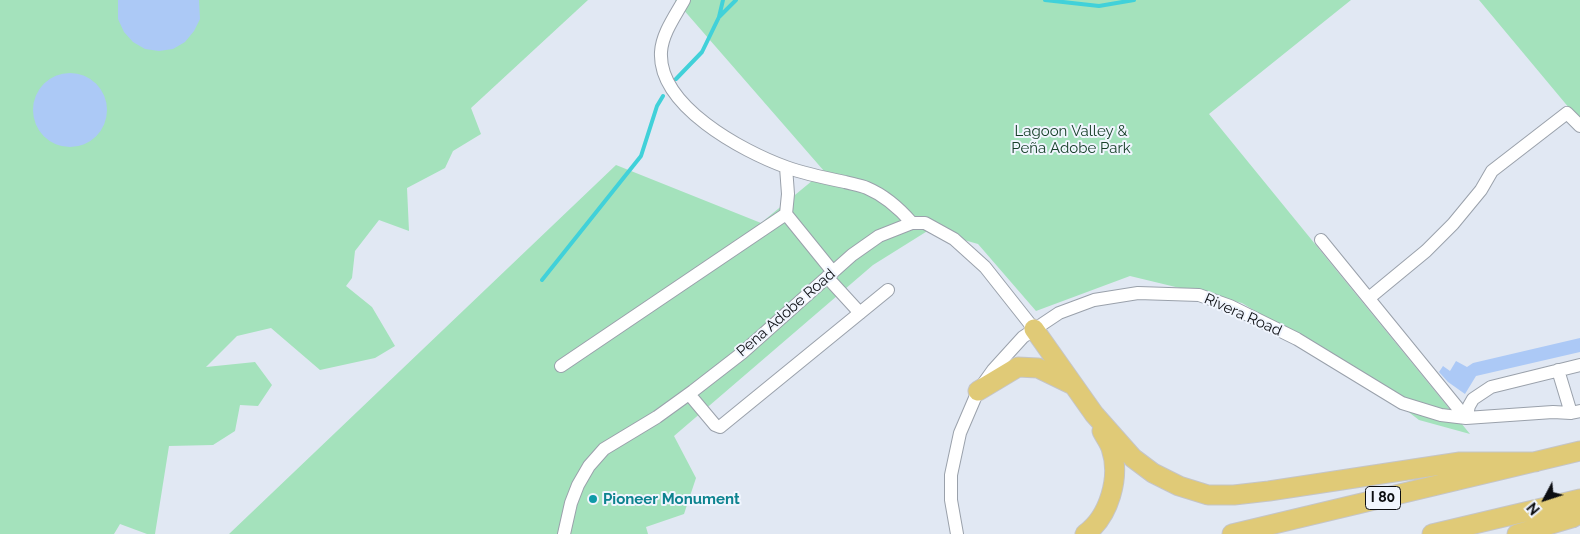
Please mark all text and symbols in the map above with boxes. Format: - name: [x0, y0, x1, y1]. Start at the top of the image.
- park label: Lagoon Valley & Peña Adobe Park: [1011, 122, 1131, 157]
- street label: Pena Adobe Road: [733, 265, 839, 361]
- street label: Rivera Road: [1202, 290, 1284, 340]
- north arrow: [1520, 474, 1570, 524]
- road number: I 80: [1366, 486, 1400, 509]
- place label: Pioneer Monument: [603, 490, 740, 508]
- marker: Pioneer Monument: [587, 493, 599, 505]
- text: N: [1524, 499, 1543, 518]

